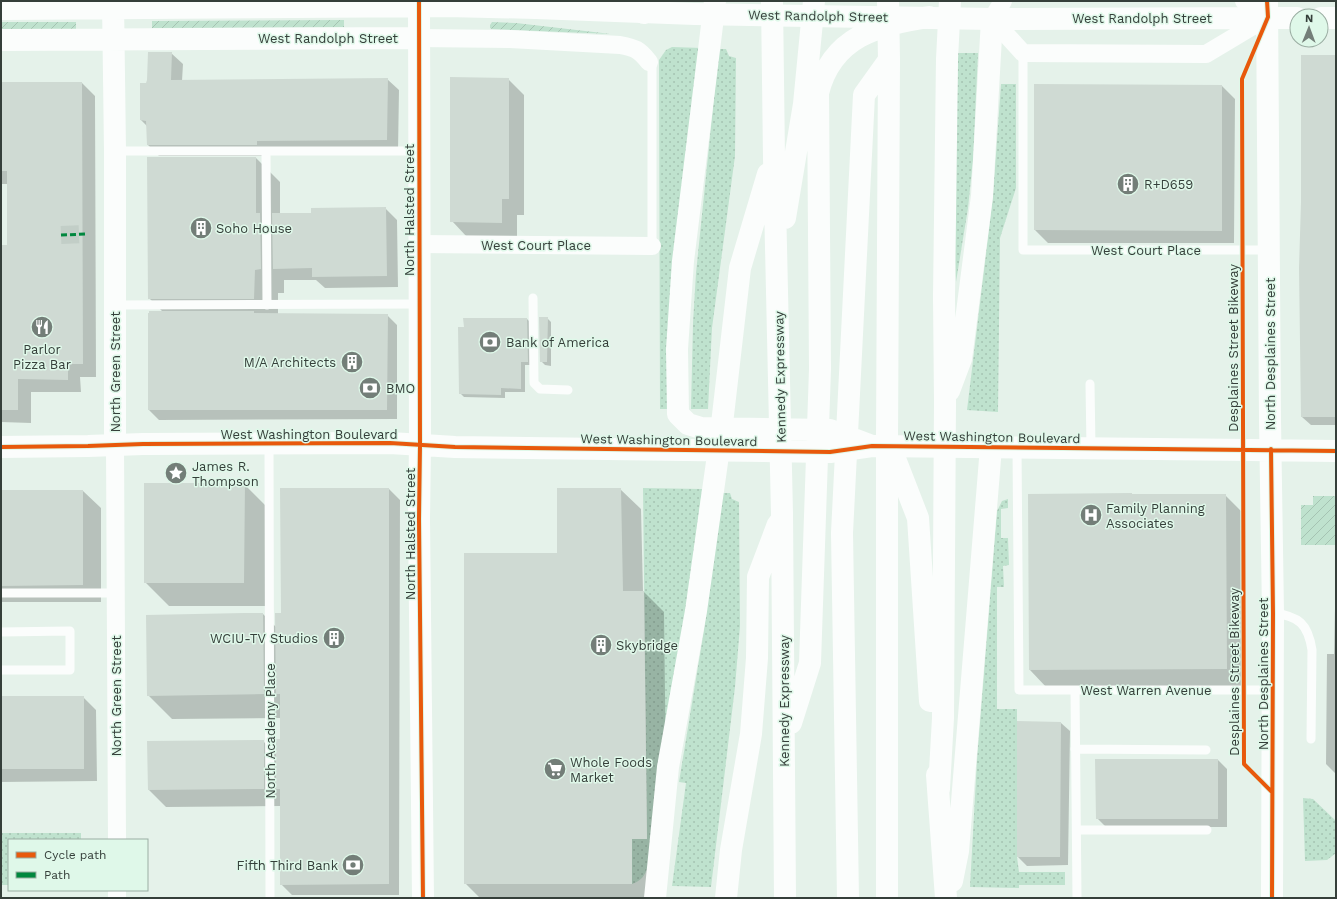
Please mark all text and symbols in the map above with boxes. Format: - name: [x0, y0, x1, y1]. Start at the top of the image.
- street label: West Randolph Street: [748, 7, 889, 25]
- north arrow: [1289, 8, 1329, 48]
- street label: West Randolph Street: [1072, 11, 1213, 26]
- text: N: [1305, 12, 1313, 25]
- street label: West Randolph Street: [258, 31, 399, 46]
- street label: North Halsted Street: [402, 143, 417, 276]
- building icon: R+D659: [1115, 171, 1141, 197]
- place label: R+D659: [1144, 177, 1193, 192]
- building icon: Soho House: [188, 215, 214, 241]
- place label: Soho House: [216, 221, 292, 236]
- street label: West Court Place: [481, 238, 591, 253]
- street label: West Court Place: [1091, 243, 1201, 258]
- street label: Desplaines Street Bikeway: [1226, 264, 1241, 432]
- street label: North Desplaines Street: [1263, 277, 1278, 430]
- street label: North Green Street: [108, 311, 123, 433]
- street label: Kennedy Expressway: [771, 311, 789, 443]
- restaurant icon: Parlor Pizza Bar: [29, 314, 55, 340]
- bank icon: Bank of America: [477, 329, 503, 355]
- place label: Bank of America: [506, 335, 610, 350]
- place label: Parlor Pizza Bar: [13, 342, 71, 372]
- building icon: M/A Architects: [339, 349, 365, 375]
- place label: M/A Architects: [244, 355, 336, 370]
- bank icon: BMO: [357, 375, 383, 401]
- place label: BMO: [386, 381, 415, 396]
- street label: West Washington Boulevard: [220, 427, 398, 442]
- street label: West Washington Boulevard: [903, 428, 1081, 446]
- street label: West Washington Boulevard: [580, 431, 758, 449]
- place label: James R. Thompson: [192, 459, 259, 489]
- place icon: James R. Thompson: [163, 460, 189, 486]
- street label: North Halsted Street: [403, 467, 418, 600]
- place label: Family Planning Associates: [1106, 501, 1205, 531]
- hospital icon: Family Planning Associates: [1078, 502, 1104, 528]
- street label: Desplaines Street Bikeway: [1227, 588, 1242, 756]
- street label: North Desplaines Street: [1256, 597, 1271, 750]
- building icon: WCIU-TV Studios: [321, 625, 347, 651]
- place label: WCIU-TV Studios: [210, 631, 318, 646]
- building icon: Skybridge: [588, 632, 614, 658]
- street label: North Green Street: [109, 635, 124, 757]
- street label: Kennedy Expressway: [777, 635, 792, 767]
- place label: Skybridge: [616, 638, 678, 653]
- street label: North Academy Place: [263, 663, 278, 799]
- street label: West Warren Avenue: [1080, 683, 1212, 698]
- place label: Whole Foods Market: [570, 755, 652, 785]
- supermarket icon: Whole Foods Market: [542, 756, 568, 782]
- legend: [8, 839, 148, 891]
- text: Cycle path: [44, 848, 106, 862]
- bank icon: Fifth Third Bank: [340, 852, 366, 878]
- place label: Fifth Third Bank: [237, 858, 339, 873]
- text: Path: [44, 868, 70, 882]

